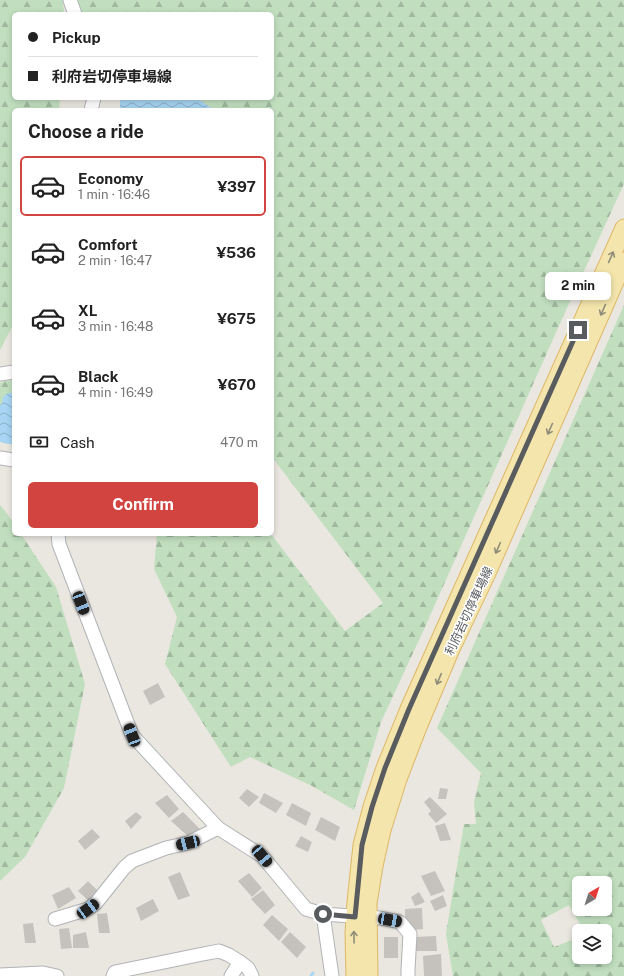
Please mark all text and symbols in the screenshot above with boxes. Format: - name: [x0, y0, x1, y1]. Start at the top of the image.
- text: Pickup: [52, 29, 101, 46]
- text: 利府岩切停車場線: [52, 68, 172, 85]
- text: Choose a ride: [28, 121, 144, 142]
- icon: car: [30, 168, 66, 204]
- text: Economy: [78, 170, 143, 187]
- text: ¥397: [217, 178, 256, 195]
- text: 1 min · 16:46: [78, 187, 150, 202]
- icon: car: [30, 234, 66, 270]
- text: Comfort: [78, 236, 138, 253]
- text: ¥536: [216, 244, 256, 261]
- one-way arrow: [608, 251, 615, 263]
- text: 2 min · 16:47: [78, 253, 152, 268]
- callout: 2 min: [545, 272, 611, 300]
- text: 2 min: [561, 278, 595, 293]
- icon: car: [30, 300, 66, 336]
- text: XL: [78, 302, 97, 319]
- one-way arrow: [598, 303, 606, 315]
- text: ¥675: [217, 310, 256, 327]
- text: 3 min · 16:48: [78, 319, 153, 334]
- route end: [569, 321, 587, 339]
- icon: car: [30, 366, 66, 402]
- text: Black: [78, 368, 118, 385]
- text: ¥670: [218, 376, 256, 393]
- text: 4 min · 16:49: [78, 385, 153, 400]
- one-way arrow: [546, 422, 553, 434]
- icon: cash: [28, 431, 50, 453]
- text: Cash: [60, 434, 95, 451]
- text: 470 m: [220, 435, 258, 450]
- button: Confirm: [28, 482, 258, 528]
- one-way arrow: [494, 541, 501, 553]
- street label: 利府岩切停車場線: [442, 565, 496, 657]
- car: [71, 590, 91, 616]
- one-way arrow: [434, 673, 442, 685]
- car: [122, 722, 142, 748]
- car: [175, 834, 201, 852]
- car: [250, 843, 274, 869]
- north arrow: [572, 876, 612, 916]
- map controls: [572, 876, 612, 964]
- car: [75, 897, 101, 921]
- route start: [314, 905, 332, 923]
- car: [377, 912, 403, 928]
- button: layers: [572, 924, 612, 964]
- one-way arrow: [350, 931, 358, 944]

